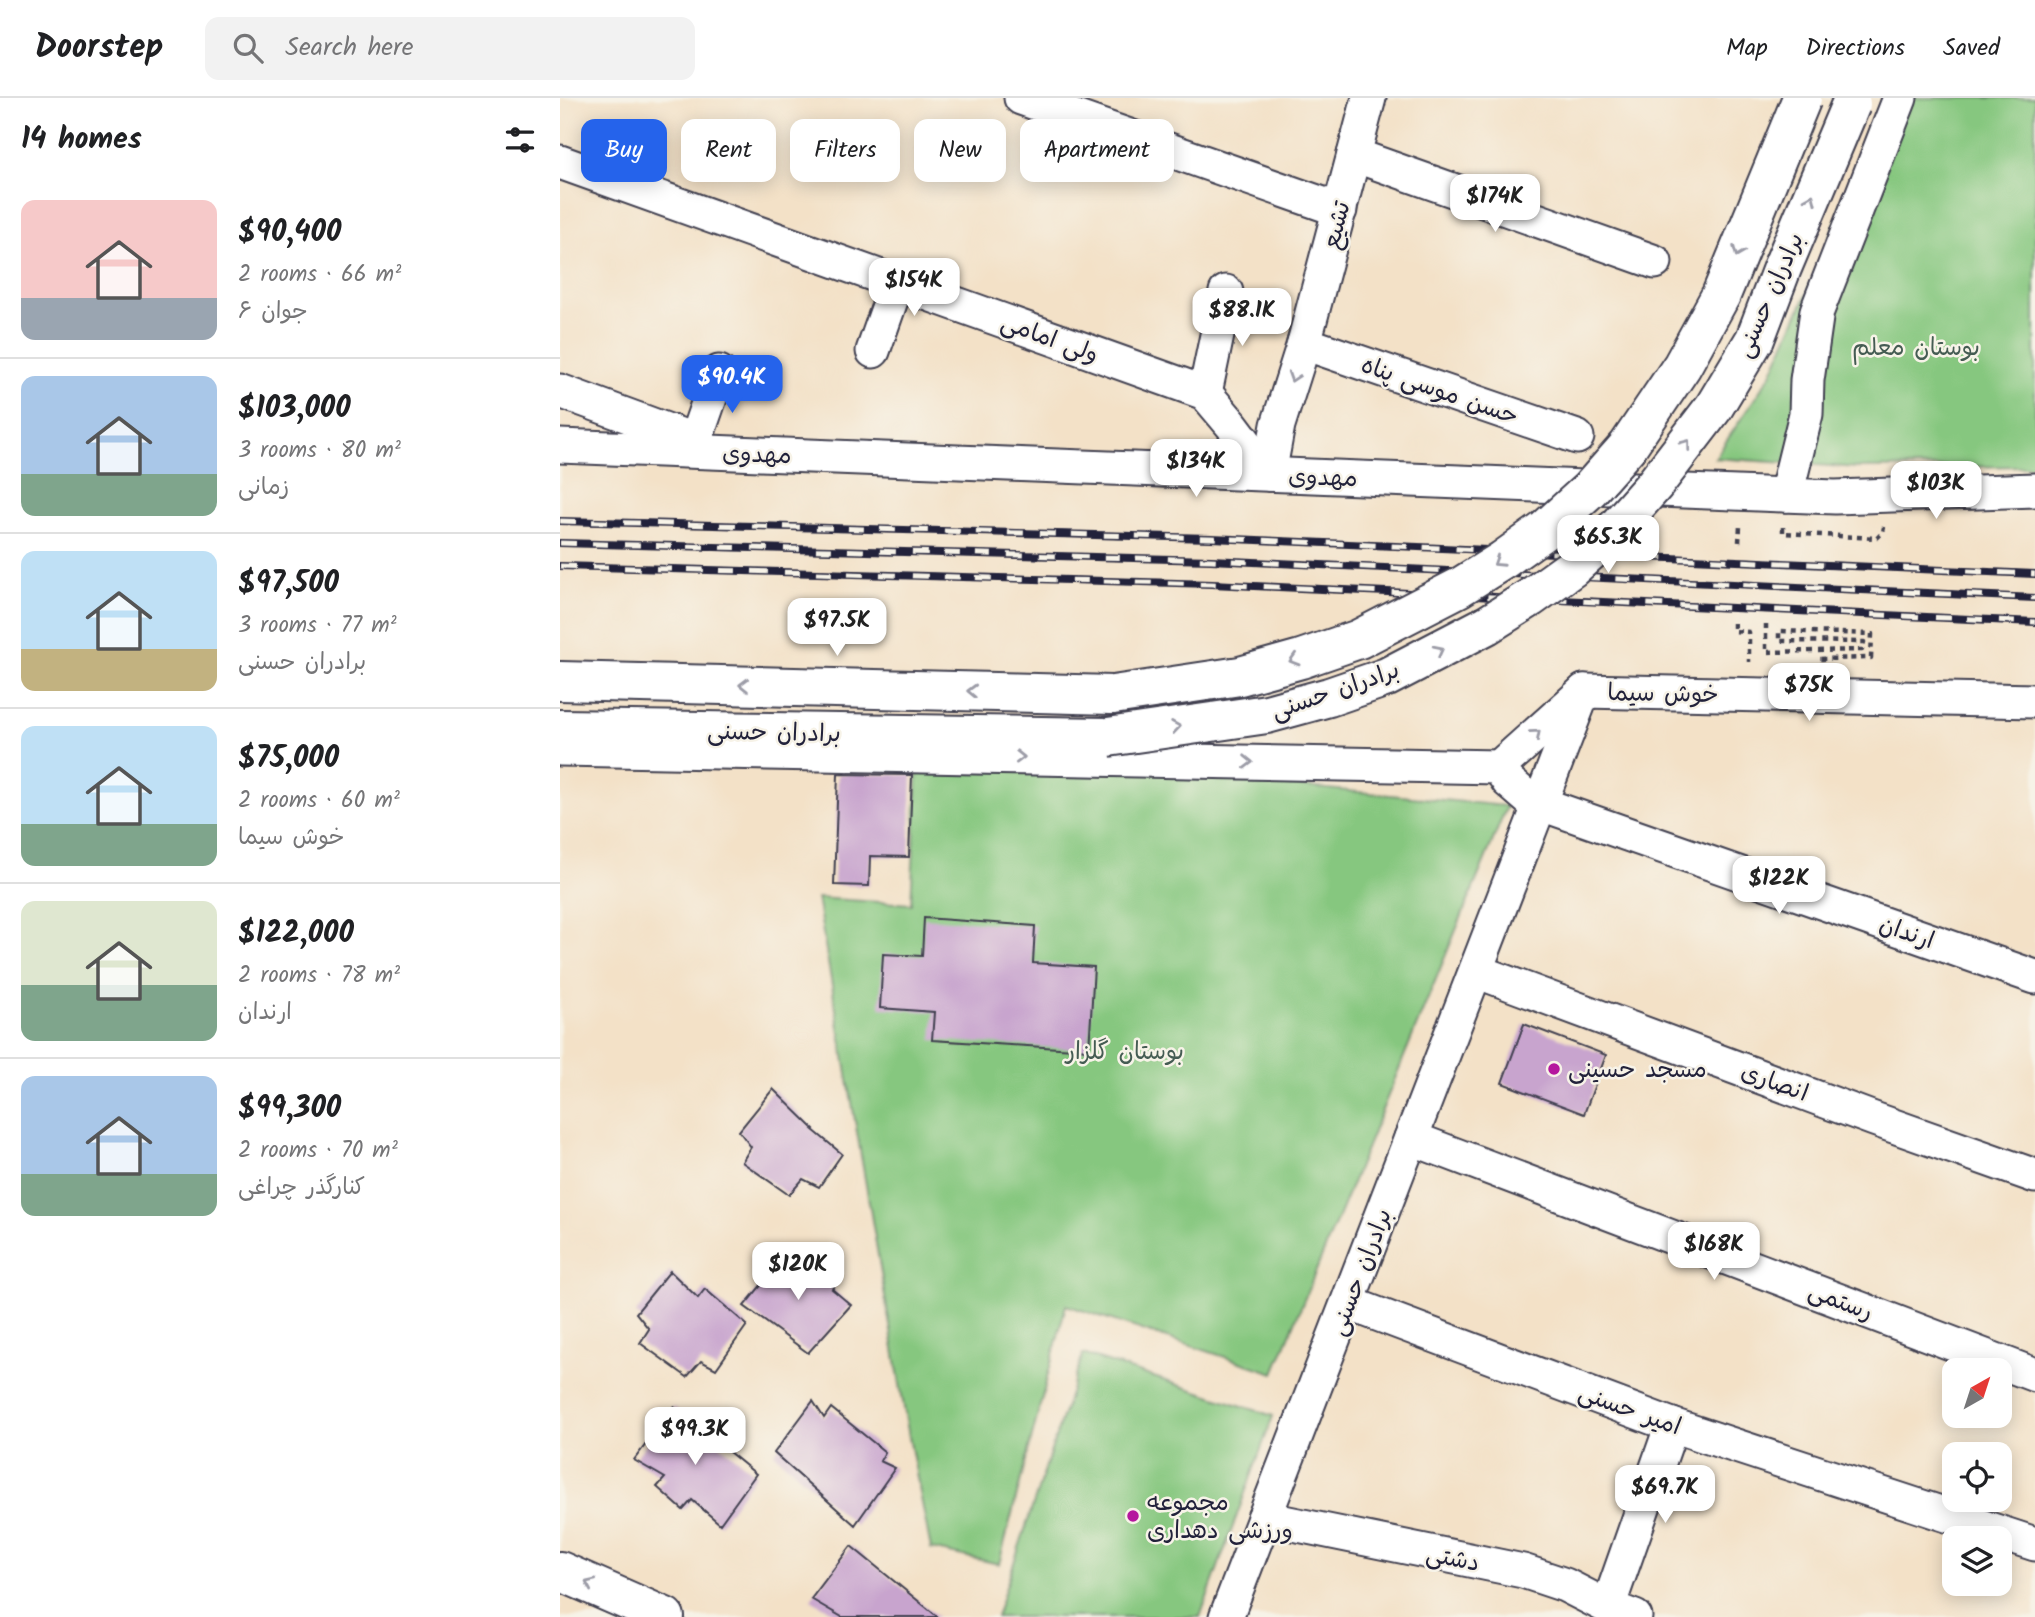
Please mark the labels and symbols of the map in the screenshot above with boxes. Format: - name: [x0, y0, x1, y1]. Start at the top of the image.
- pin: $174K: [1446, 174, 1544, 234]
- one-way arrow: [1803, 193, 1817, 206]
- street label: تشیع: [1312, 196, 1363, 254]
- street label: برادران حسنی: [1725, 227, 1815, 365]
- one-way arrow: [1732, 244, 1746, 257]
- pin: $154K: [865, 258, 963, 318]
- pin: $88.1K: [1185, 288, 1299, 348]
- street label: ولی امامی: [995, 304, 1104, 375]
- park label: بوستان معلم: [1852, 329, 1980, 368]
- street label: حسن موسی پناه: [1356, 346, 1524, 437]
- pin: $90.4K: [675, 356, 789, 415]
- one-way arrow: [1287, 370, 1302, 382]
- street label: مهدوی: [722, 435, 792, 476]
- one-way arrow: [1678, 439, 1691, 451]
- pin: $134K: [1147, 440, 1245, 499]
- street label: مهدوی: [1288, 458, 1358, 499]
- pin: $103K: [1887, 462, 1985, 521]
- pin: $65.3K: [1551, 516, 1665, 575]
- one-way arrow: [1493, 554, 1506, 567]
- pin: $97.5K: [780, 598, 894, 658]
- one-way arrow: [1432, 645, 1444, 658]
- street label: برادران حسنی: [1266, 651, 1405, 732]
- one-way arrow: [1288, 652, 1300, 667]
- pin: $75K: [1768, 664, 1850, 723]
- street label: خوش سیما: [1607, 674, 1719, 715]
- one-way arrow: [738, 678, 749, 693]
- one-way arrow: [966, 684, 977, 699]
- street label: برادران حسنی: [707, 713, 841, 754]
- one-way arrow: [1170, 720, 1182, 735]
- one-way arrow: [1528, 729, 1541, 742]
- one-way arrow: [1015, 750, 1026, 765]
- one-way arrow: [1242, 754, 1253, 769]
- pin: $122K: [1730, 856, 1828, 916]
- street label: ارندان: [1874, 906, 1940, 961]
- park label: بوستان گلزار: [1064, 1033, 1184, 1072]
- place label: مسجد حسینی: [1568, 1051, 1707, 1090]
- street label: انصاری: [1735, 1053, 1814, 1114]
- marker: مسجد حسینی: [1546, 1061, 1562, 1077]
- street label: برادران حسنی: [1319, 1203, 1404, 1342]
- pin: $168K: [1665, 1222, 1763, 1282]
- pin: $120K: [749, 1242, 847, 1302]
- street label: رستمی: [1802, 1272, 1879, 1333]
- north arrow: [1942, 1358, 2012, 1428]
- street label: امیر حسنی: [1573, 1374, 1686, 1447]
- pin: $99.3K: [638, 1408, 752, 1467]
- pin: $69.7K: [1608, 1466, 1722, 1525]
- place label: مجموعه ورزشی دهداری: [1147, 1484, 1293, 1551]
- marker: مجموعه ورزشی دهداری: [1125, 1508, 1141, 1524]
- street label: دشتی: [1422, 1535, 1483, 1584]
- one-way arrow: [585, 1578, 597, 1592]

